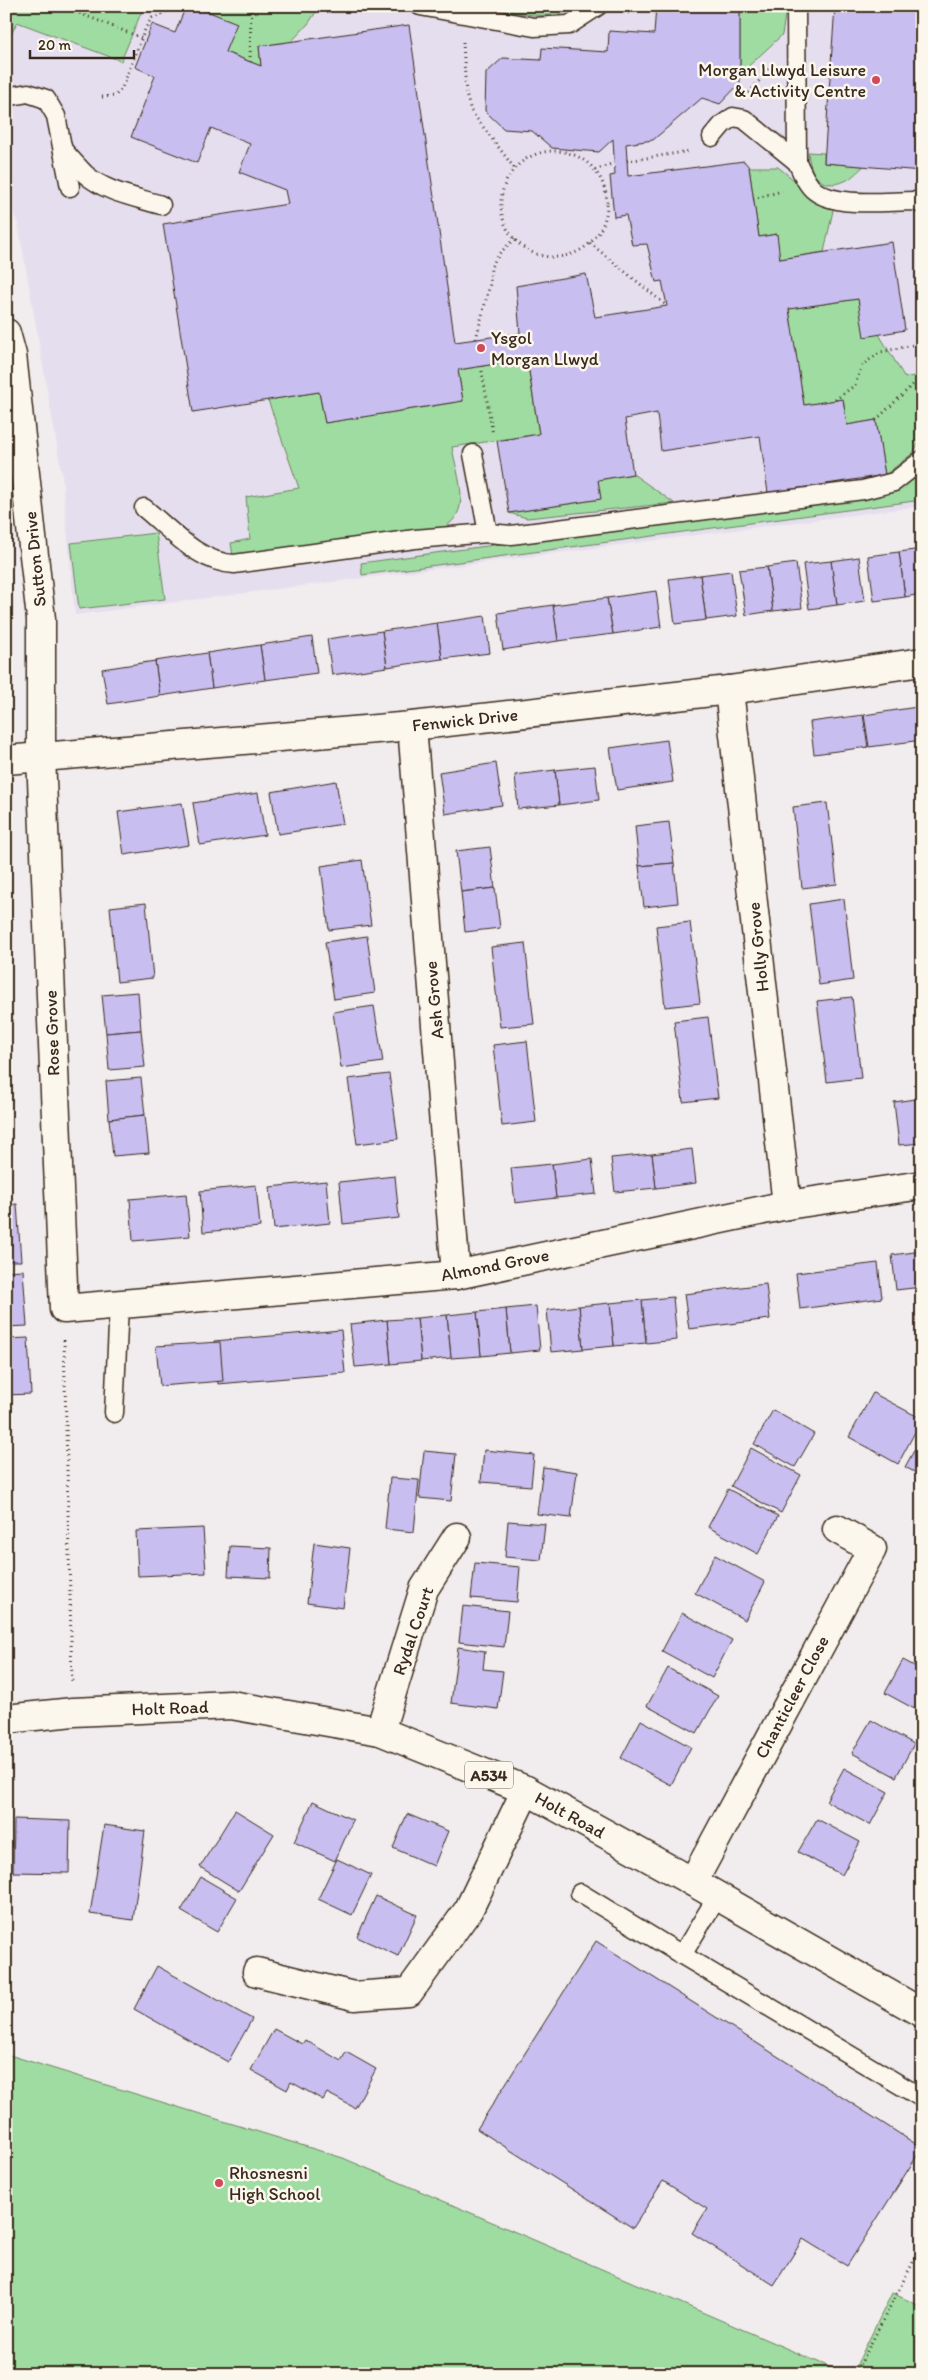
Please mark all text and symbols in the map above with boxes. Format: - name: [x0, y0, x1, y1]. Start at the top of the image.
- scale bar: [30, 28, 134, 60]
- text: 20 m: [38, 36, 72, 54]
- place label: Morgan Llwyd Leisure & Activity Centre: [698, 59, 866, 102]
- marker: Morgan Llwyd Leisure & Activity Centre: [870, 74, 882, 86]
- place label: Ysgol Morgan Llwyd: [491, 327, 599, 370]
- marker: Ysgol Morgan Llwyd: [475, 342, 487, 354]
- street label: Sutton Drive: [19, 510, 51, 608]
- street label: Fenwick Drive: [411, 704, 519, 736]
- street label: Holly Grove: [742, 901, 774, 993]
- street label: Ash Grove: [420, 960, 448, 1040]
- street label: Rose Grove: [40, 990, 64, 1076]
- street label: Almond Grove: [439, 1244, 551, 1286]
- street label: Rydal Court: [388, 1584, 438, 1678]
- street label: Chanticleer Close: [750, 1632, 834, 1762]
- street label: Holt Road: [131, 1696, 209, 1720]
- road number: A534: [465, 1762, 513, 1788]
- street label: Holt Road: [531, 1787, 609, 1843]
- place label: Rhosnesni High School: [229, 2162, 320, 2205]
- marker: Rhosnesni High School: [213, 2177, 225, 2189]

